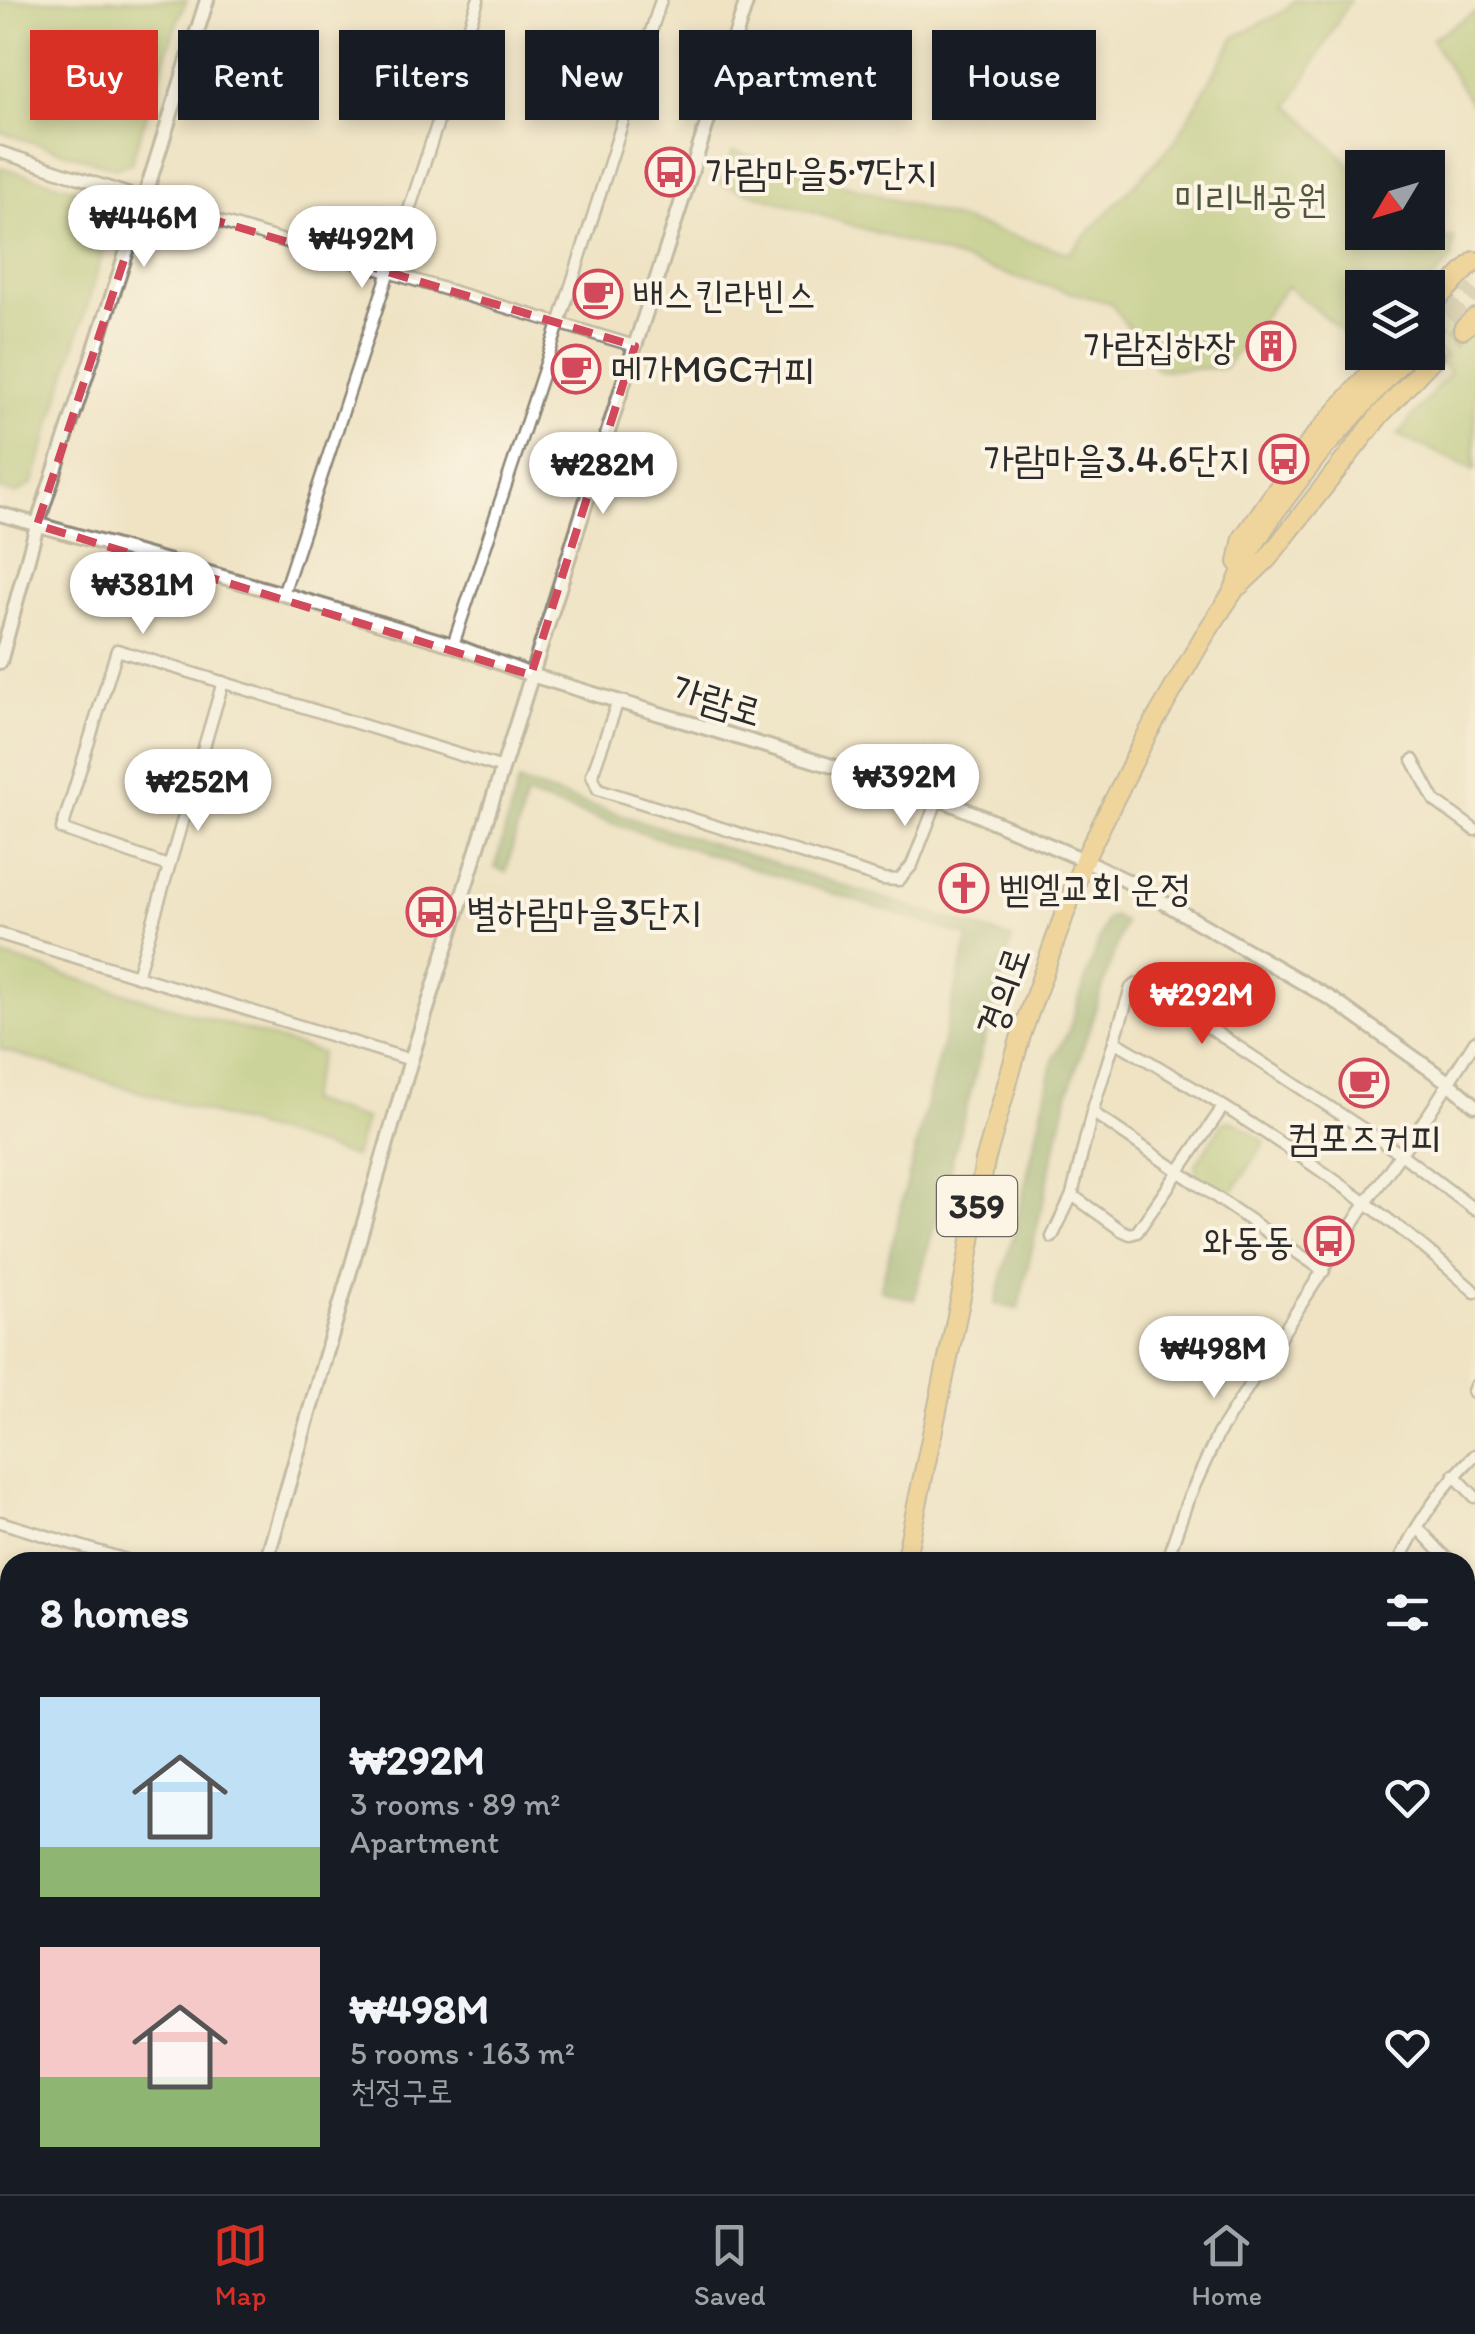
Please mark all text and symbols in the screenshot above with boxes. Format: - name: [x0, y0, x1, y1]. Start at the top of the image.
- chip: Buy: [30, 30, 158, 120]
- chip: Rent: [178, 30, 319, 120]
- chip: Filters: [339, 30, 505, 120]
- chip: New: [525, 30, 659, 120]
- chip: Apartment: [679, 30, 912, 120]
- chip: House: [932, 30, 1096, 120]
- bus stop icon: 가람마을5·7단지: [644, 146, 696, 198]
- place label: 가람마을5·7단지: [705, 149, 936, 195]
- north arrow: [1345, 150, 1445, 250]
- map controls: [1345, 150, 1445, 370]
- park label: 미리내공원: [1175, 176, 1327, 222]
- pin: ₩446M: [74, 185, 214, 270]
- text: ₩446M: [90, 198, 198, 236]
- pin: ₩492M: [292, 206, 432, 291]
- text: ₩492M: [309, 219, 415, 257]
- cafe icon: 배스킨라빈스: [572, 268, 624, 320]
- button: layers: [1345, 270, 1445, 370]
- place label: 배스킨라빈스: [633, 271, 816, 317]
- building icon: 가람집하장: [1245, 320, 1297, 372]
- place label: 가람집하장: [1083, 323, 1236, 369]
- cafe icon: 메가MGC커피: [550, 343, 602, 395]
- place label: 메가MGC커피: [611, 346, 814, 392]
- pin: ₩282M: [533, 432, 673, 517]
- bus stop icon: 가람마을3.4.6단지: [1258, 433, 1310, 485]
- place label: 가람마을3.4.6단지: [983, 436, 1249, 482]
- text: ₩282M: [551, 445, 655, 483]
- pin: ₩381M: [73, 552, 213, 637]
- text: ₩381M: [92, 565, 194, 603]
- street label: 가람로: [666, 665, 768, 735]
- pin: ₩392M: [835, 744, 975, 829]
- pin: ₩252M: [128, 749, 268, 834]
- text: ₩392M: [853, 757, 957, 795]
- text: ₩252M: [147, 762, 249, 800]
- church icon: 벧엘교회 운정: [938, 862, 990, 914]
- place label: 벧엘교회 운정: [999, 865, 1191, 911]
- bus stop icon: 별하람마을3단지: [405, 886, 457, 938]
- place label: 별하람마을3단지: [466, 889, 701, 935]
- street label: 경의로: [966, 940, 1040, 1042]
- pin: ₩292M: [1132, 962, 1272, 1047]
- text: ₩292M: [1151, 975, 1253, 1013]
- cafe icon: 컴포즈커피: [1338, 1057, 1390, 1109]
- place label: 컴포즈커피: [1288, 1114, 1440, 1160]
- road number: 359: [937, 1176, 1017, 1236]
- bus stop icon: 와동동: [1303, 1215, 1355, 1267]
- place label: 와동동: [1202, 1218, 1294, 1264]
- pin: ₩498M: [1144, 1316, 1284, 1401]
- text: ₩498M: [1161, 1329, 1267, 1367]
- icon: filters: [1380, 1585, 1435, 1640]
- text: 8 homes: [40, 1587, 189, 1638]
- text: ₩292M: [350, 1734, 485, 1785]
- icon: home: [120, 1737, 240, 1857]
- icon: heart: [1380, 1770, 1435, 1825]
- text: 3 rooms · 89 m²: [350, 1785, 561, 1823]
- text: Apartment: [350, 1823, 499, 1861]
- text: ₩498M: [350, 1983, 489, 2034]
- icon: home: [120, 1987, 240, 2107]
- icon: heart: [1380, 2020, 1435, 2075]
- text: 5 rooms · 163 m²: [350, 2034, 575, 2072]
- text: 천정구로: [350, 2072, 453, 2110]
- tab: Map: [213, 2218, 268, 2312]
- tab: Saved: [694, 2218, 765, 2312]
- tab: Home: [1191, 2218, 1262, 2312]

